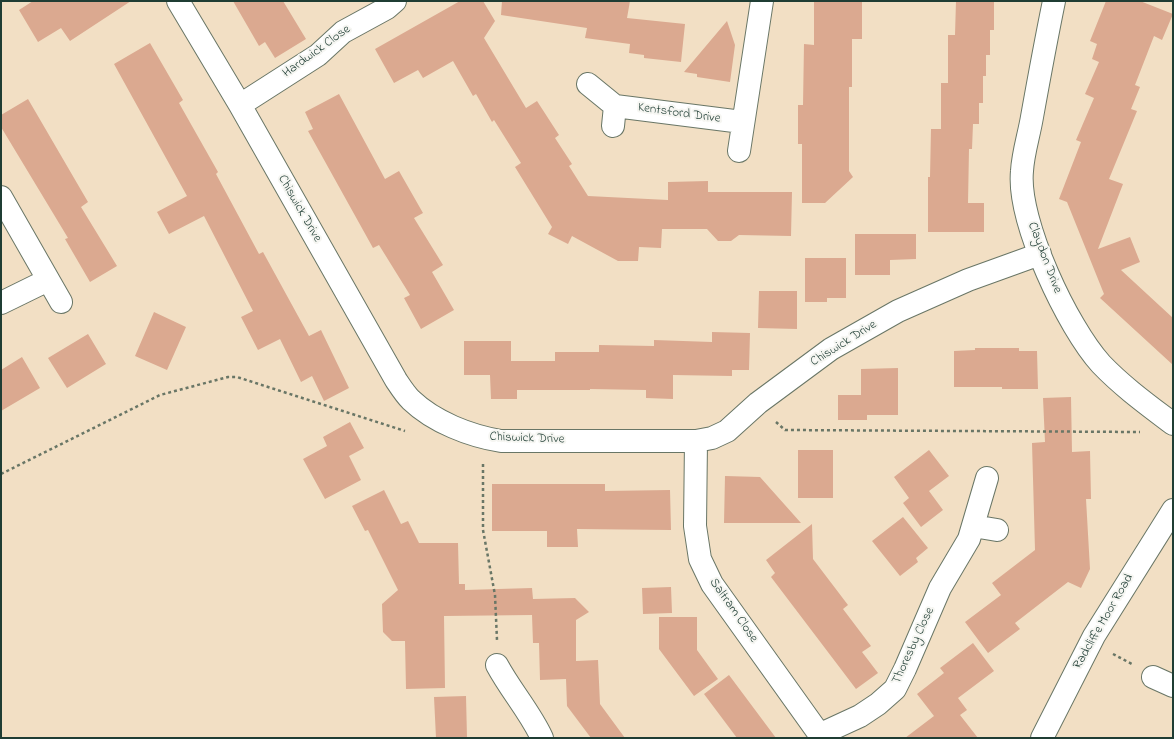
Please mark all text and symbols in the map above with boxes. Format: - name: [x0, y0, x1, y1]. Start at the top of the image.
- street label: Hardwick Close: [280, 22, 354, 82]
- street label: Kentsford Drive: [637, 100, 721, 128]
- street label: Chiswick Drive: [273, 173, 325, 245]
- street label: Claydon Drive: [1023, 220, 1065, 296]
- street label: Chiswick Drive: [808, 318, 880, 370]
- street label: Chiswick Drive: [489, 430, 565, 448]
- street label: Radcliffe Moor Road: [1070, 572, 1138, 672]
- street label: Saltram Close: [705, 576, 761, 646]
- street label: Thoresby Close: [889, 605, 939, 687]

